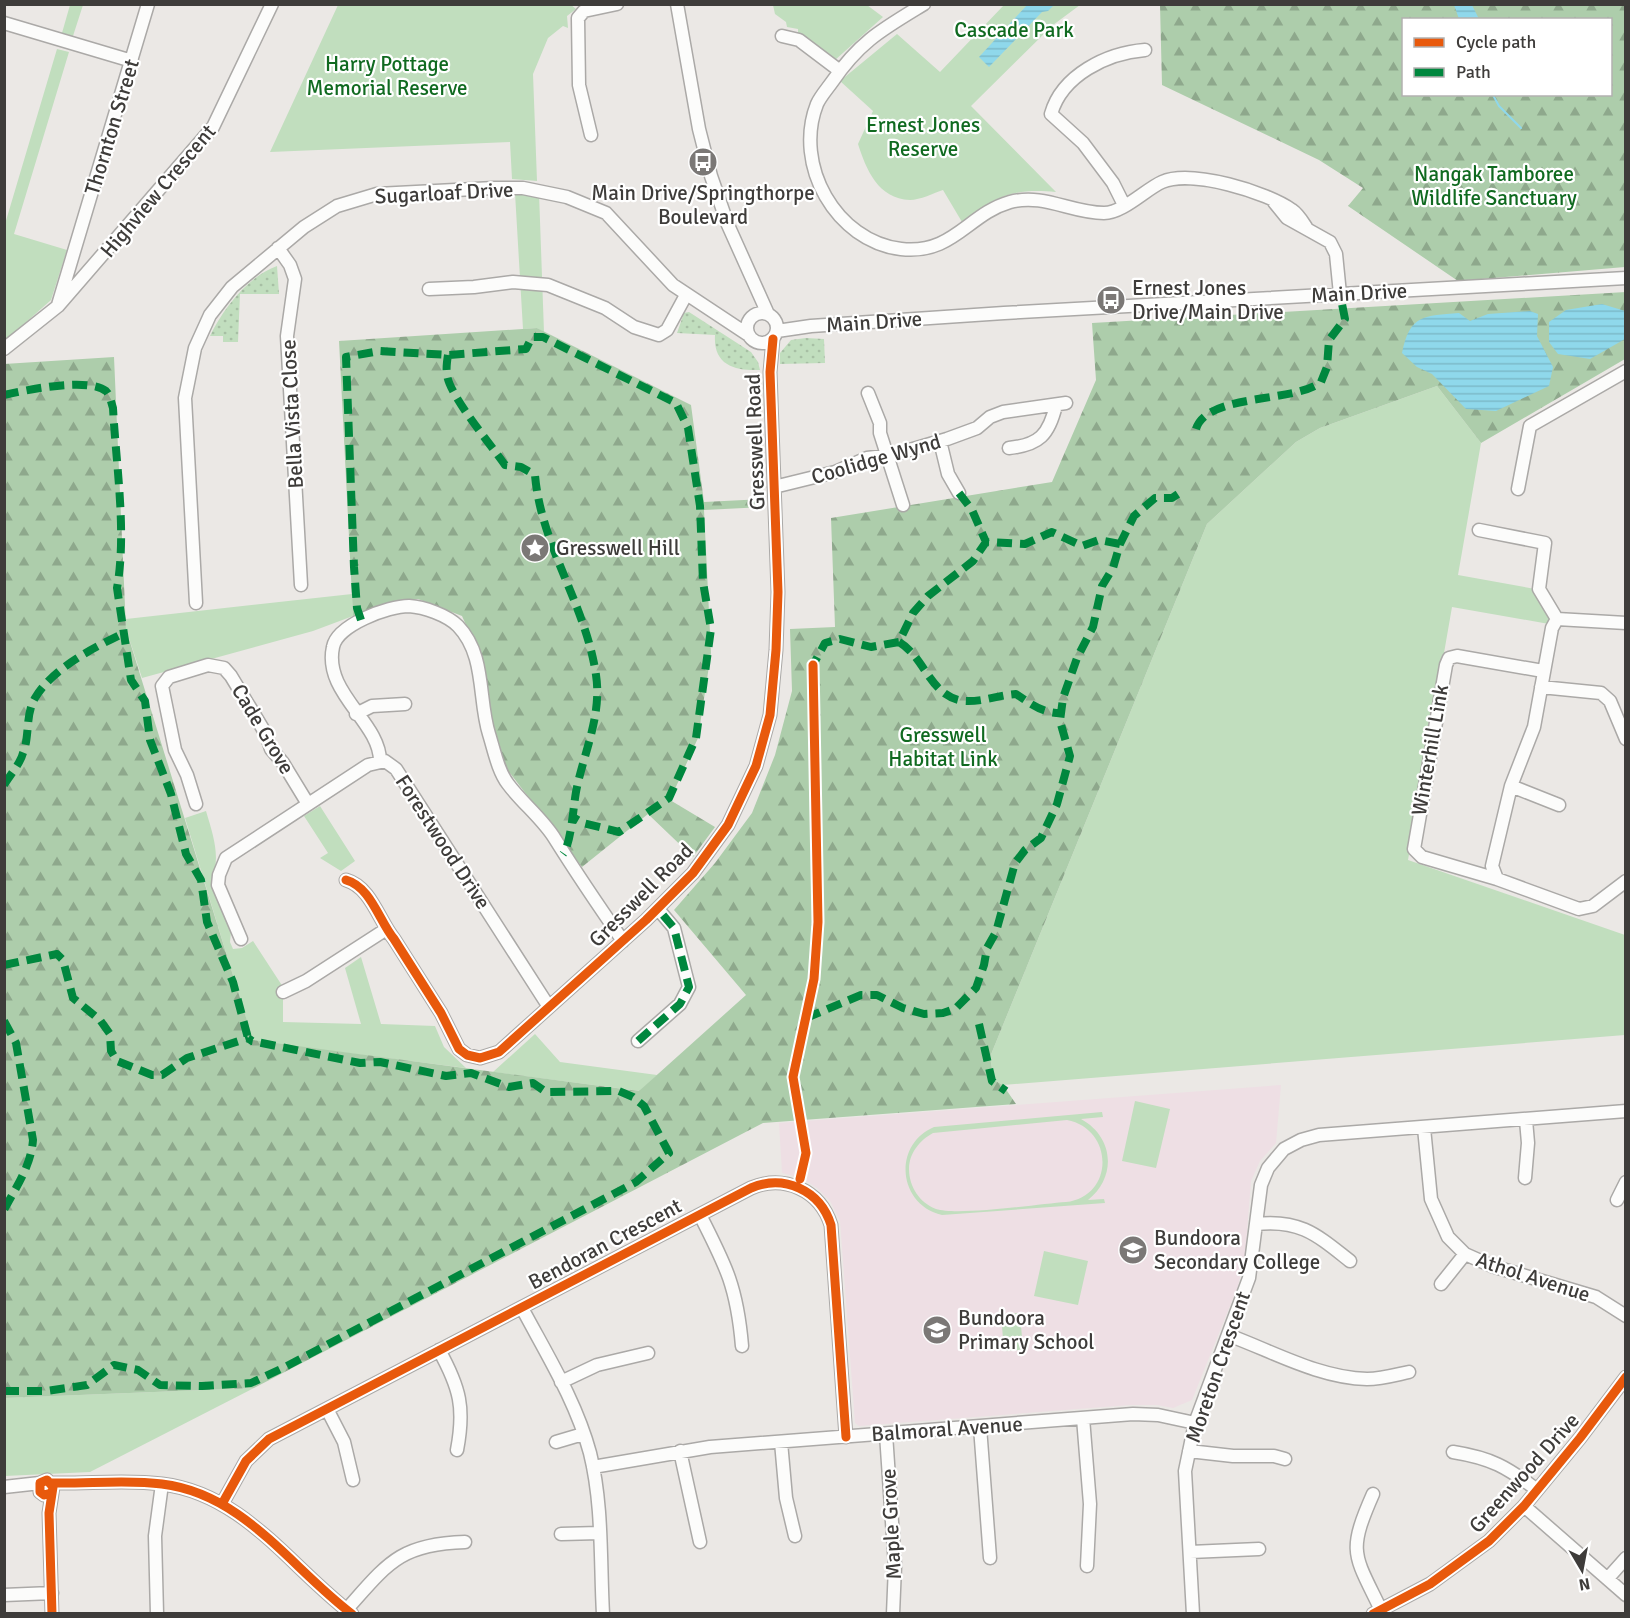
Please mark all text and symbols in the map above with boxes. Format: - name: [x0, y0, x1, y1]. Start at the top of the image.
- park label: Cascade Park: [954, 17, 1074, 43]
- legend: [1402, 18, 1612, 96]
- text: Cycle path: [1456, 31, 1536, 53]
- park label: Harry Pottage Memorial Reserve: [306, 51, 468, 101]
- street label: Thornton Street: [79, 56, 145, 198]
- text: Path: [1456, 61, 1491, 83]
- park label: Ernest Jones Reserve: [866, 112, 980, 162]
- street label: Highview Crescent: [95, 119, 221, 263]
- bus stop icon: Main Drive/Springthorpe Boulevard: [687, 146, 719, 178]
- park label: Nangak Tamboree Wildlife Sanctuary: [1411, 161, 1577, 211]
- street label: Sugarloaf Drive: [374, 176, 514, 210]
- place label: Main Drive/Springthorpe Boulevard: [591, 180, 815, 230]
- place label: Ernest Jones Drive/Main Drive: [1132, 275, 1284, 325]
- street label: Main Drive: [1310, 277, 1408, 309]
- bus stop icon: Ernest Jones Drive/Main Drive: [1095, 284, 1127, 316]
- street label: Main Drive: [825, 306, 923, 338]
- street label: Bella Vista Close: [275, 339, 309, 489]
- street label: Gresswell Road: [740, 373, 770, 511]
- street label: Coolidge Wynd: [808, 428, 944, 490]
- place icon: Gresswell Hill: [519, 532, 551, 564]
- place label: Gresswell Hill: [556, 535, 680, 561]
- street label: Cade Grove: [226, 679, 300, 779]
- street label: Winterhill Link: [1406, 682, 1454, 818]
- park label: Gresswell Habitat Link: [888, 722, 998, 772]
- street label: Forestwood Drive: [390, 770, 496, 914]
- street label: Gresswell Road: [583, 837, 699, 953]
- street label: Bendoran Crescent: [524, 1193, 686, 1295]
- place label: Bundoora Secondary College: [1154, 1225, 1320, 1275]
- school or university icon: Bundoora Secondary College: [1117, 1234, 1149, 1266]
- street label: Athol Avenue: [1473, 1246, 1593, 1308]
- street label: Moreton Crescent: [1180, 1288, 1256, 1446]
- place label: Bundoora Primary School: [958, 1305, 1094, 1355]
- school or university icon: Bundoora Primary School: [921, 1314, 953, 1346]
- street label: Greenwood Drive: [1463, 1408, 1585, 1538]
- street label: Balmoral Avenue: [870, 1411, 1024, 1447]
- street label: Maple Grove: [875, 1468, 907, 1580]
- north arrow: [1552, 1540, 1612, 1600]
- text: N: [1577, 1573, 1592, 1595]

